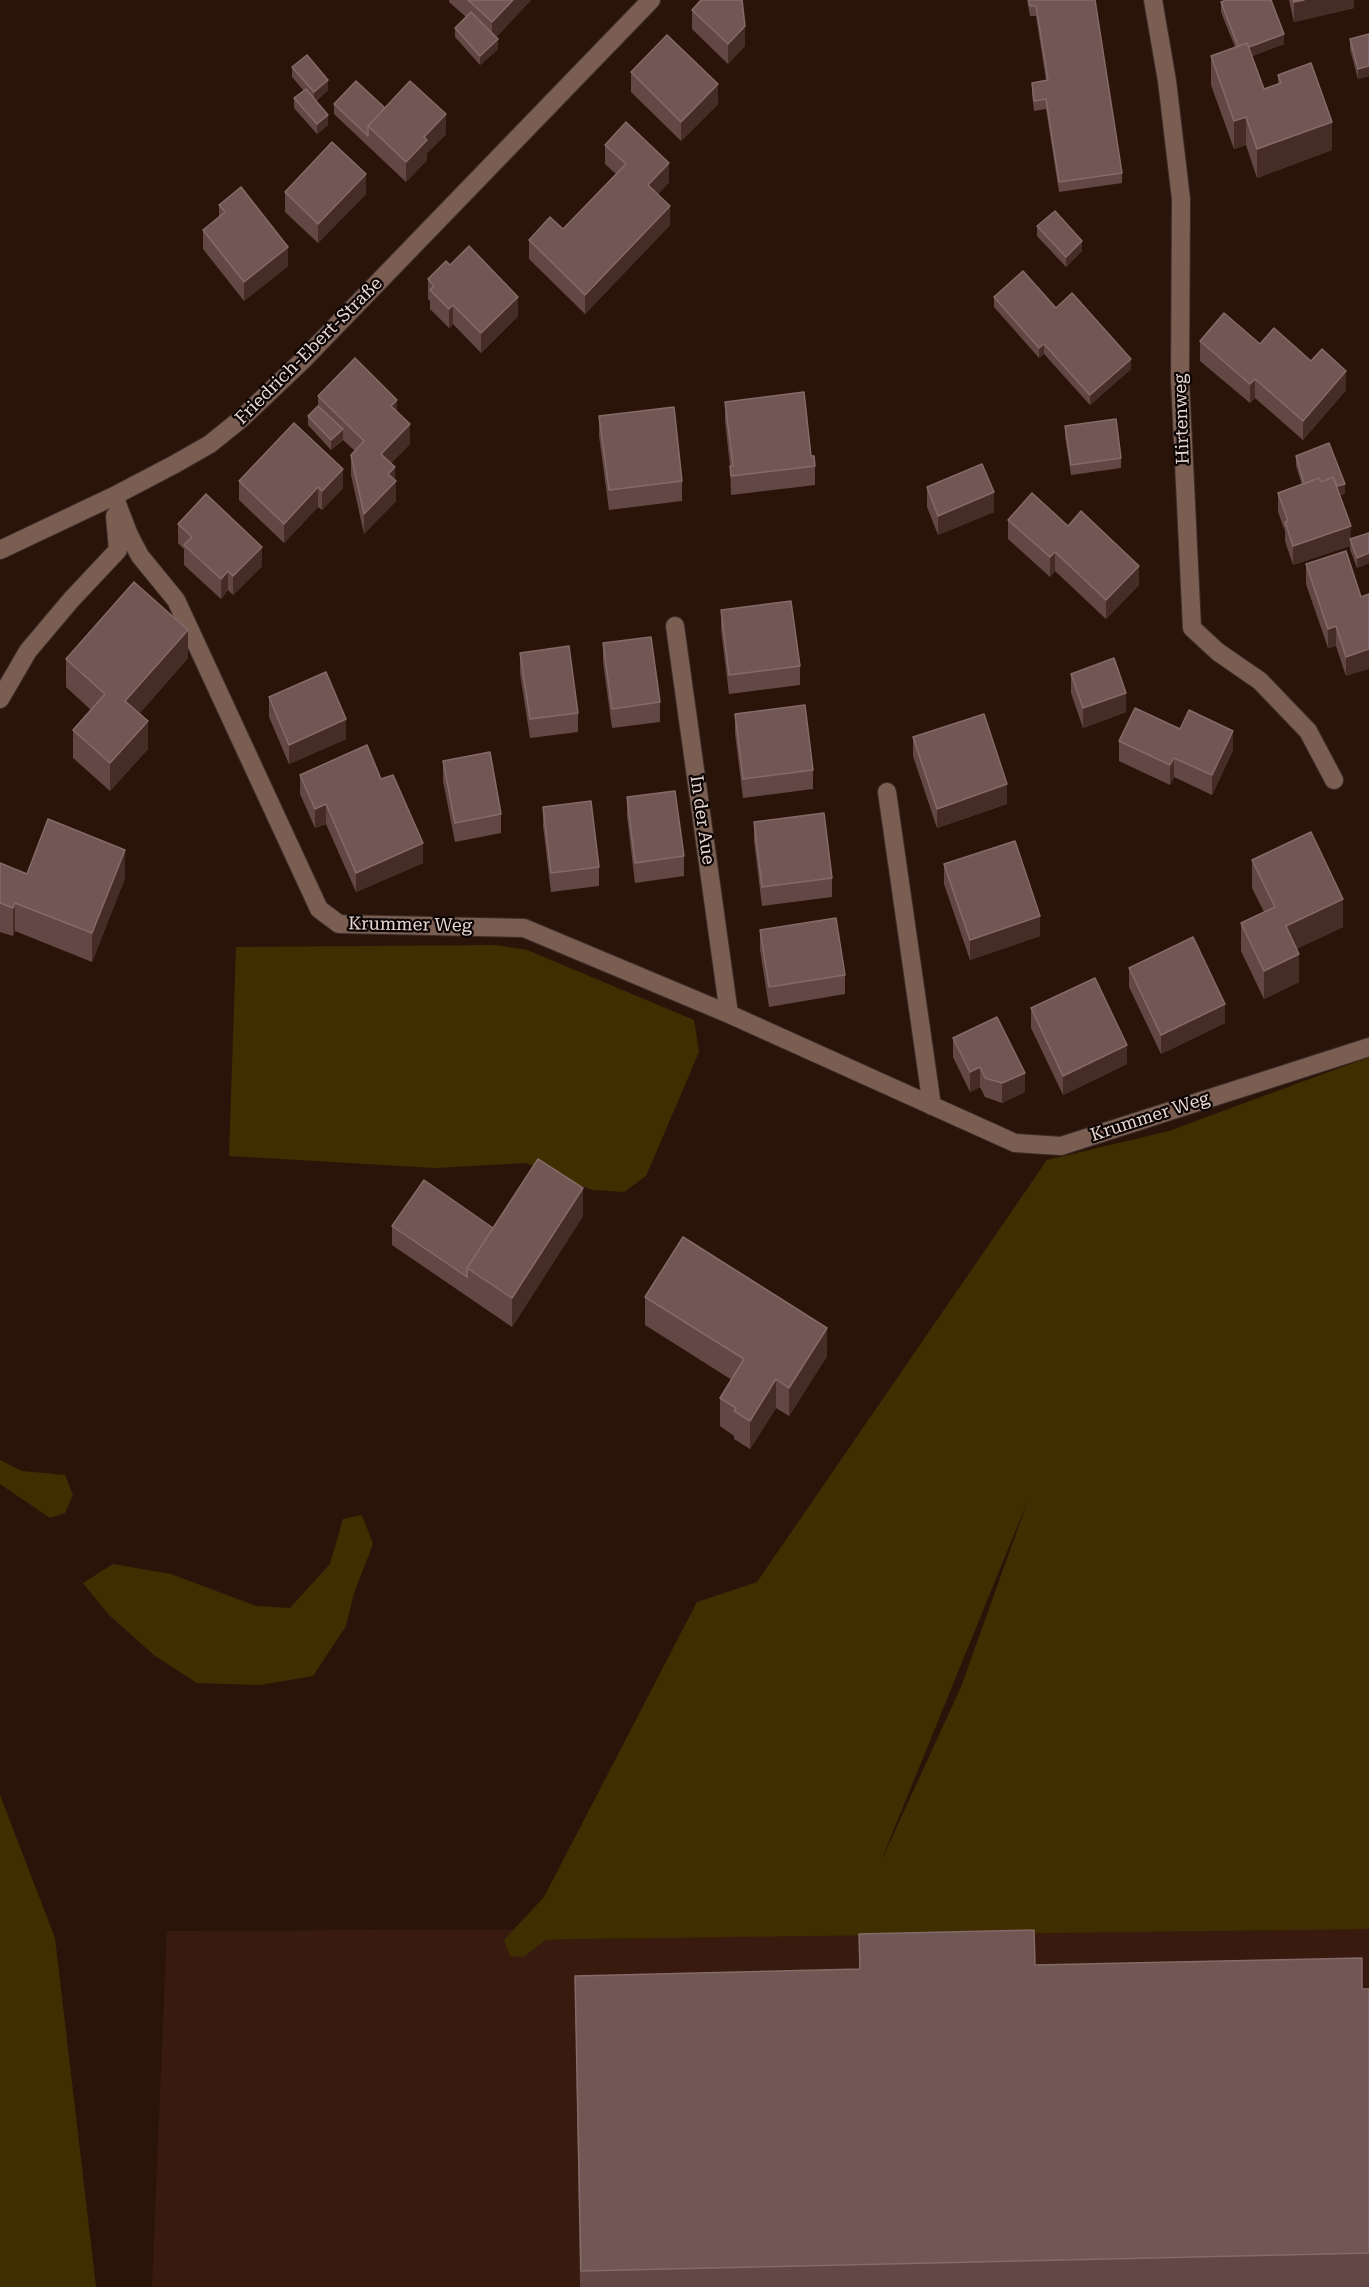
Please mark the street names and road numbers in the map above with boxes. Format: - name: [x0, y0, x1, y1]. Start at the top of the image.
- street label: Friedrich-Ebert-Straße: [231, 273, 387, 429]
- street label: Hirtenweg: [1170, 373, 1194, 465]
- street label: In der Aue: [685, 774, 719, 866]
- street label: Krummer Weg: [348, 913, 472, 937]
- street label: Krummer Weg: [1088, 1088, 1212, 1146]

